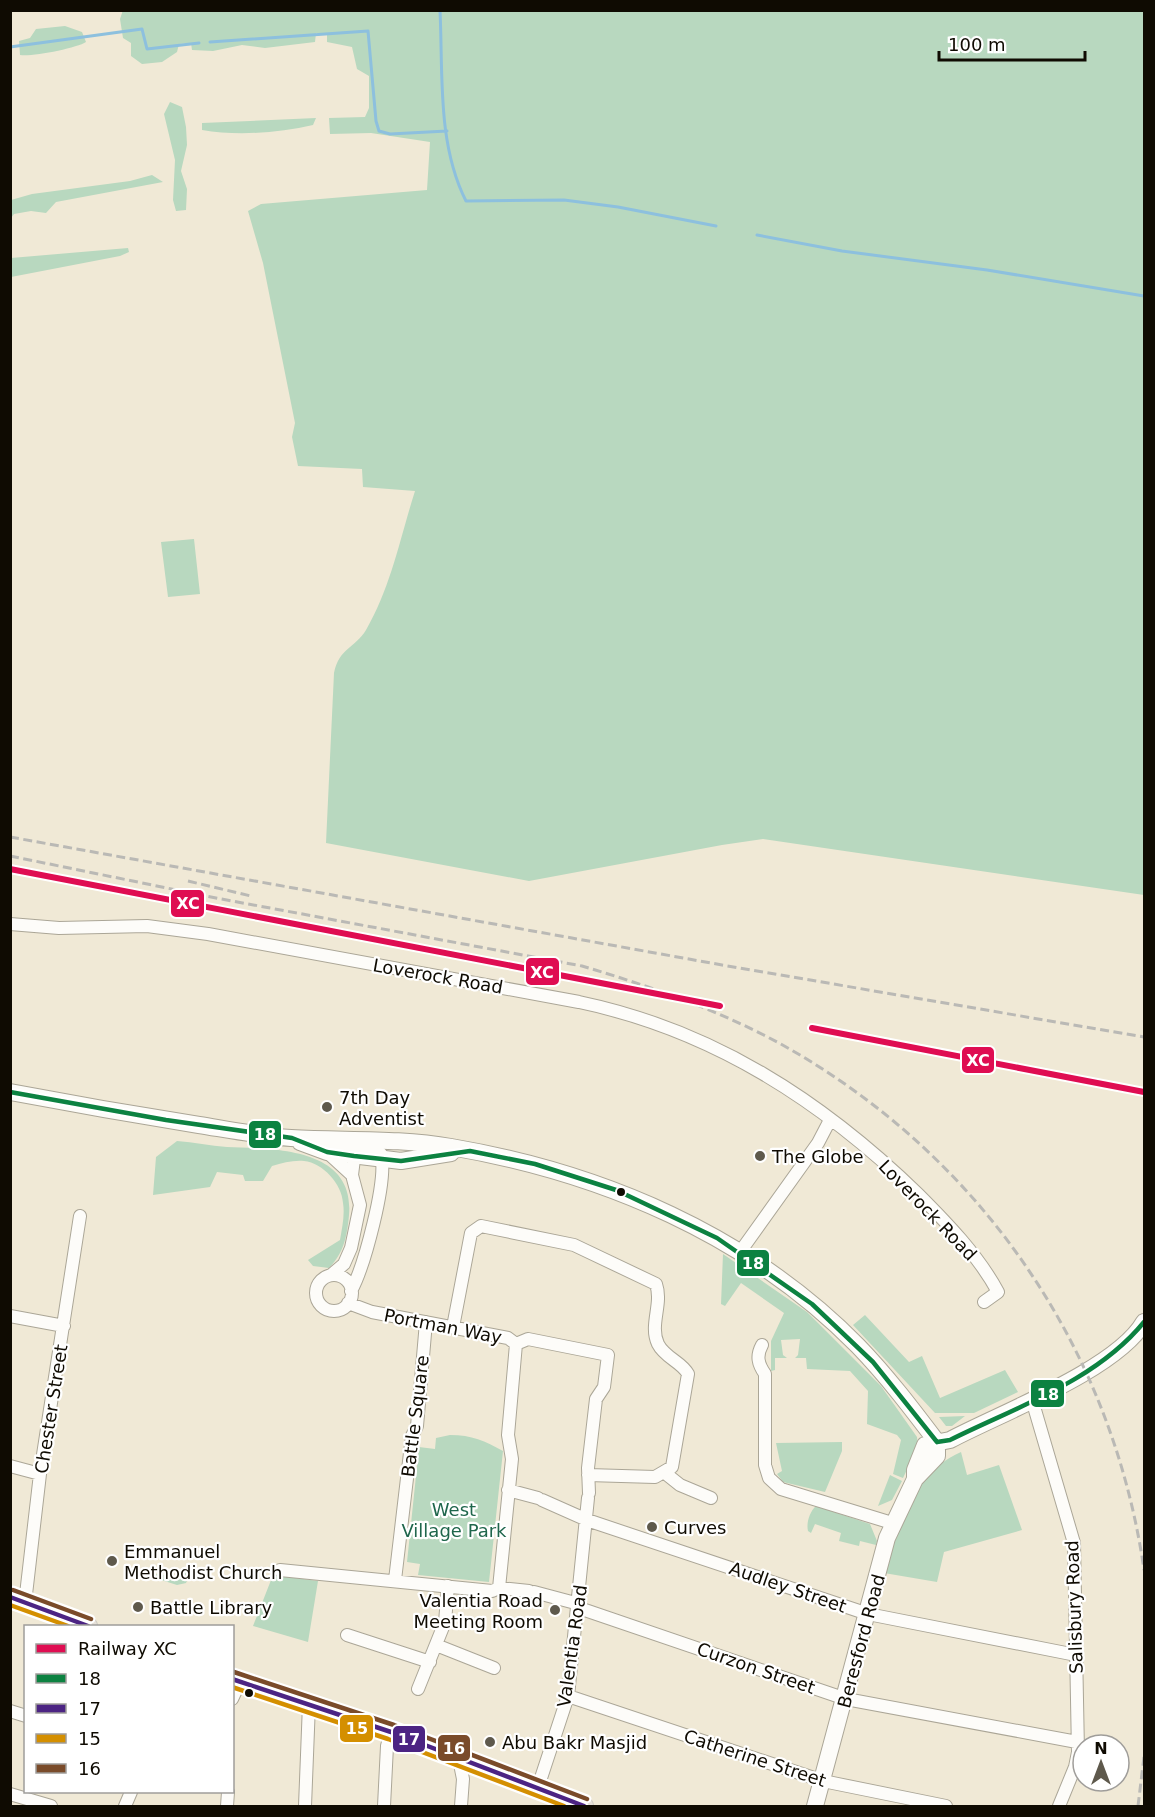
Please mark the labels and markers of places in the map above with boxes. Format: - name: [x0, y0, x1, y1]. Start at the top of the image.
- place label: 7th Day Adventist: [339, 1087, 424, 1129]
- marker: 7th Day Adventist: [320, 1100, 334, 1114]
- place label: The Globe: [771, 1146, 864, 1167]
- marker: The Globe: [753, 1149, 767, 1163]
- unlabelled marker: [615, 1186, 627, 1198]
- place label: Curves: [664, 1517, 726, 1538]
- marker: Curves: [645, 1520, 659, 1534]
- place label: Emmanuel Methodist Church: [124, 1541, 282, 1583]
- marker: Emmanuel Methodist Church: [105, 1554, 119, 1568]
- place label: Valentia Road Meeting Room: [413, 1590, 543, 1632]
- place label: Battle Library: [150, 1597, 273, 1618]
- marker: Battle Library: [131, 1600, 145, 1614]
- marker: Valentia Road Meeting Room: [548, 1603, 562, 1617]
- unlabelled marker: [243, 1687, 255, 1699]
- place label: Abu Bakr Masjid: [502, 1732, 647, 1753]
- marker: Abu Bakr Masjid: [483, 1735, 497, 1749]

